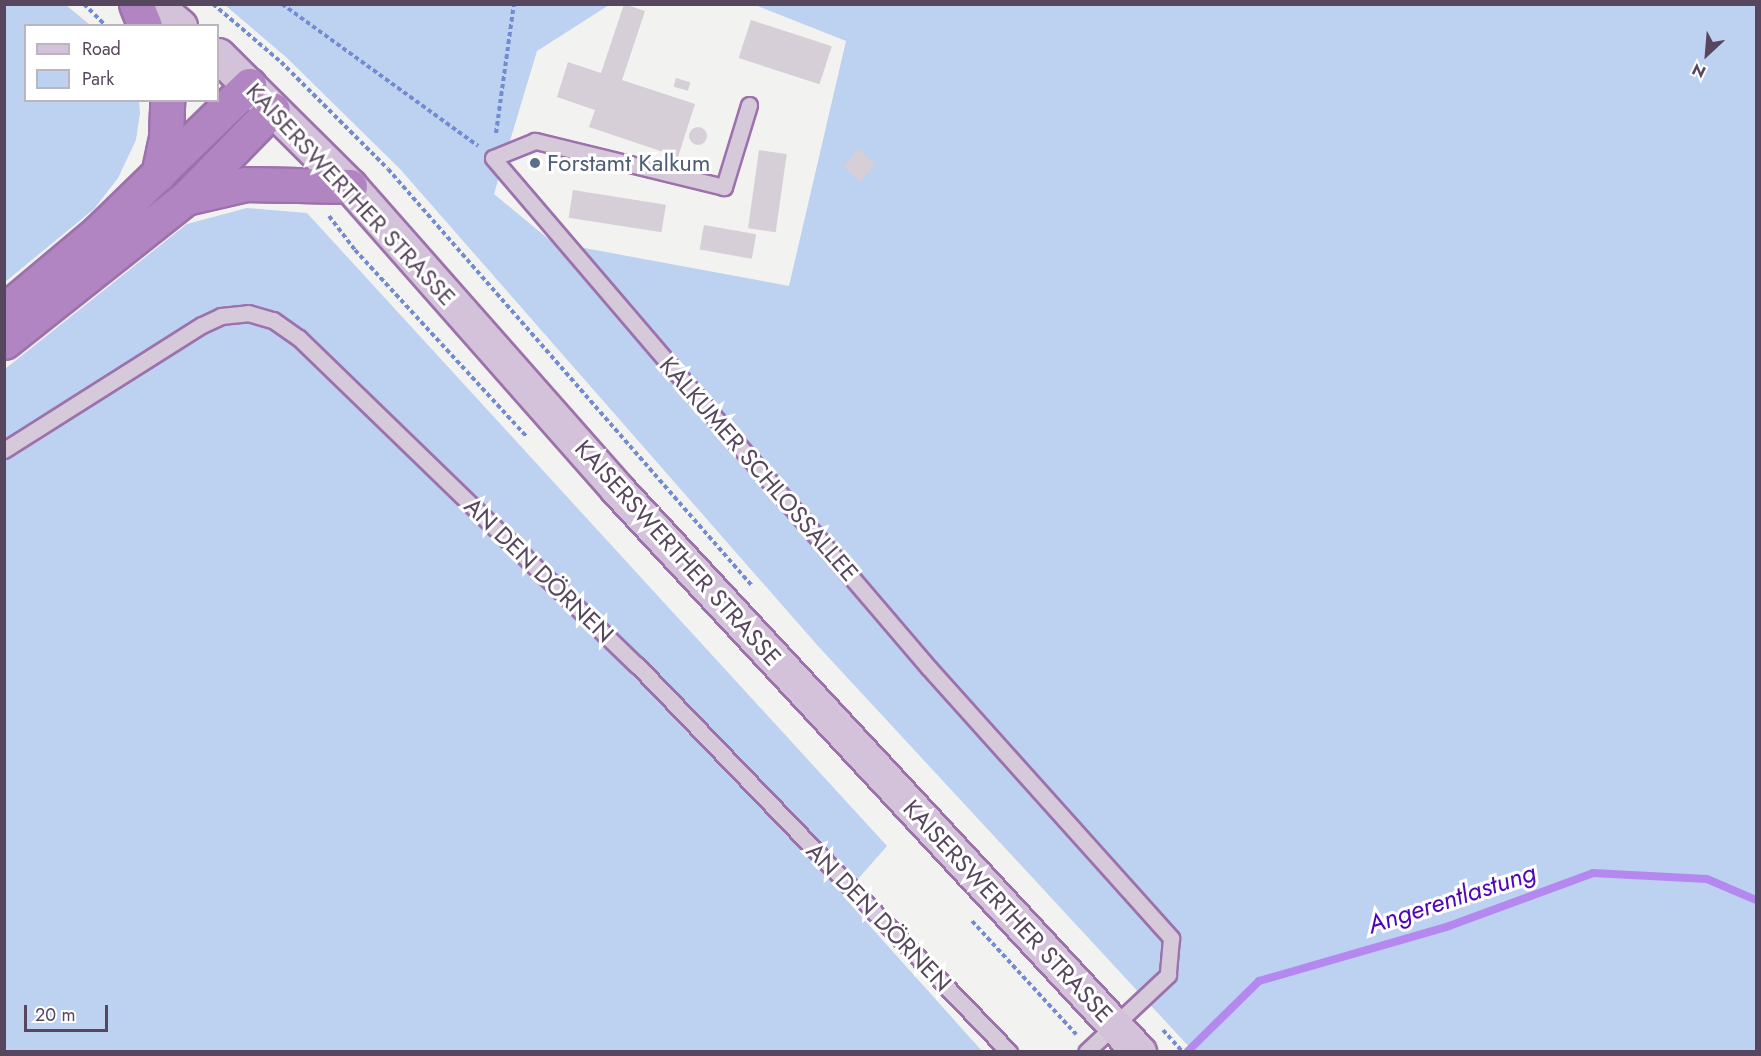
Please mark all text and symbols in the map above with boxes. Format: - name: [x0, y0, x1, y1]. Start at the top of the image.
- legend: [24, 24, 219, 102]
- north arrow: [1677, 24, 1737, 84]
- text: Road: [82, 36, 121, 62]
- text: N: [1688, 58, 1710, 84]
- text: Park: [82, 66, 114, 92]
- street label: KAISERSWERTHER STRASSE: [240, 77, 462, 311]
- place label: Forstamt Kalkum: [547, 149, 711, 177]
- marker: Forstamt Kalkum: [528, 156, 542, 170]
- street label: KALKUMER SCHLOSSALLEE: [654, 351, 864, 587]
- street label: KAISERSWERTHER STRASSE: [569, 434, 787, 672]
- street label: AN DEN DÖRNEN: [458, 492, 620, 648]
- street label: KAISERSWERTHER STRASSE: [897, 794, 1119, 1028]
- street label: AN DEN DÖRNEN: [801, 836, 957, 998]
- water label: Angerentlastung: [1364, 857, 1540, 941]
- scale bar: [27, 993, 111, 1031]
- text: 20 m: [35, 1002, 75, 1028]

